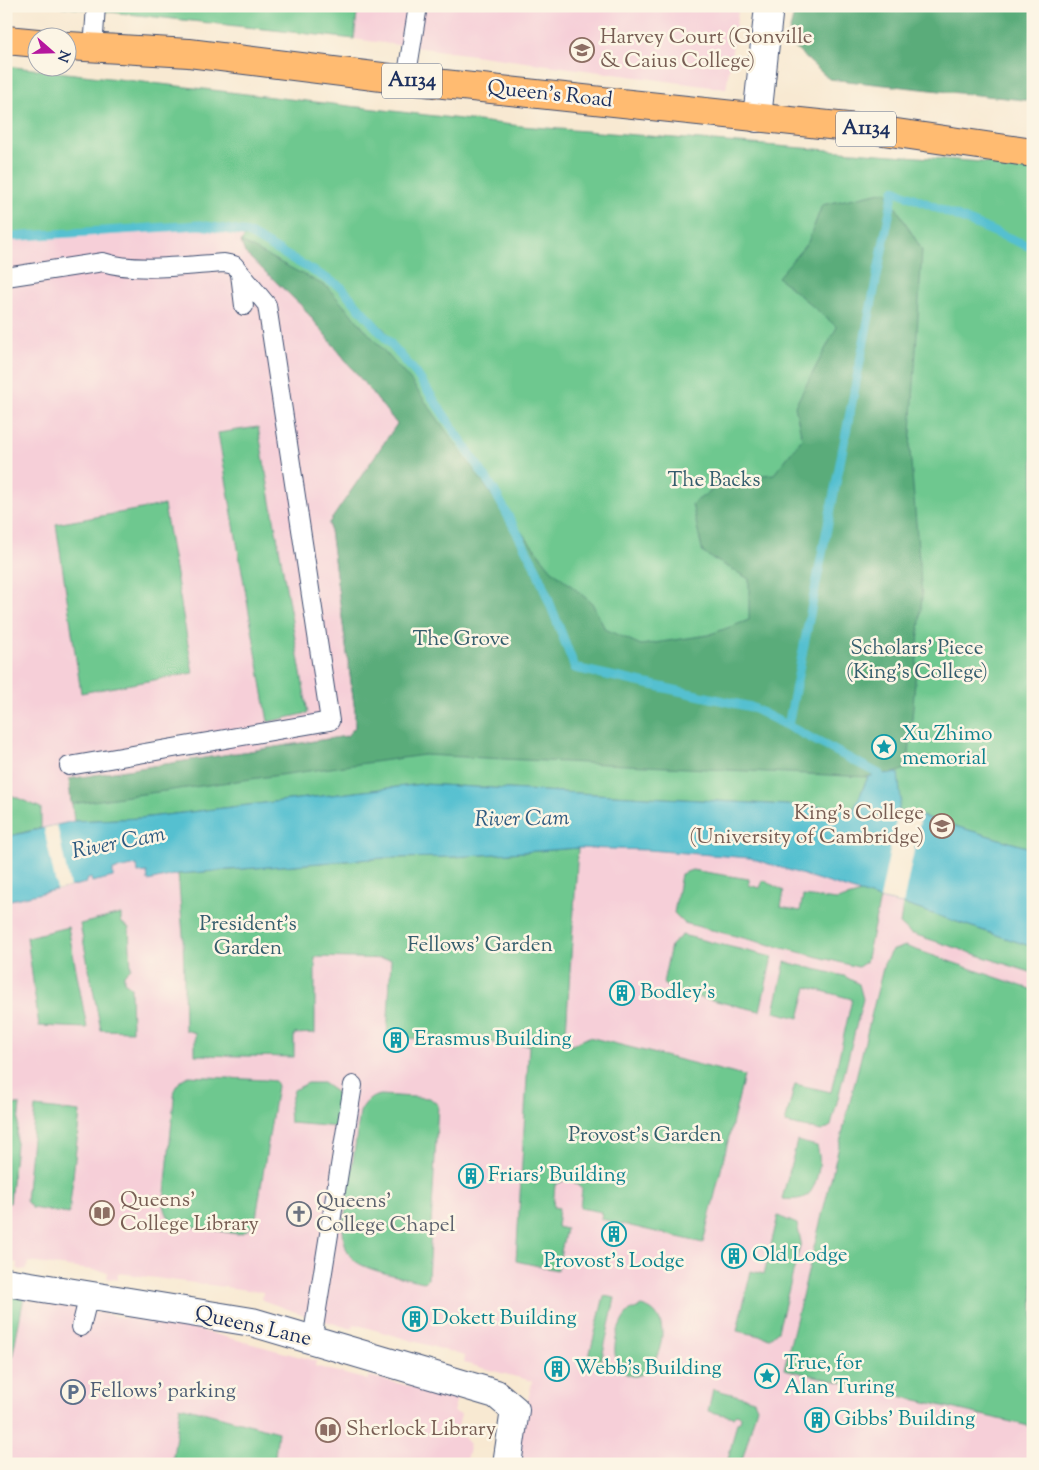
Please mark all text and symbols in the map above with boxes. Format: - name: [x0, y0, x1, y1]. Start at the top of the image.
- place label: Harvey Court (Gonville & Caius College): [600, 23, 813, 77]
- north arrow: [28, 28, 78, 78]
- school or university icon: Harvey Court (Gonville & Caius College): [569, 37, 595, 63]
- text: N: [51, 47, 74, 64]
- road number: A1134: [382, 64, 442, 98]
- street label: Queen's Road: [486, 74, 614, 117]
- road number: A1134: [836, 112, 896, 146]
- park label: The Backs: [668, 466, 760, 496]
- park label: The Grove: [412, 625, 510, 655]
- park label: Scholars' Piece (King's College): [846, 634, 988, 688]
- place label: Xu Zhimo memorial: [902, 720, 993, 774]
- place icon: Xu Zhimo memorial: [871, 734, 897, 760]
- place label: King's College (University of Cambridge): [689, 799, 924, 853]
- water label: River Cam: [474, 803, 570, 837]
- school or university icon: King's College (University of Cambridge): [929, 813, 955, 839]
- water label: River Cam: [69, 819, 169, 869]
- park label: President's Garden: [199, 910, 297, 964]
- park label: Fellows' Garden: [407, 931, 553, 961]
- place label: Bodley's: [640, 978, 715, 1008]
- building icon: Bodley's: [609, 980, 635, 1006]
- place label: Erasmus Building: [414, 1025, 572, 1055]
- building icon: Erasmus Building: [383, 1027, 409, 1053]
- park label: Provost's Garden: [568, 1121, 722, 1151]
- place label: Friars' Building: [488, 1161, 626, 1191]
- building icon: Friars' Building: [458, 1163, 484, 1189]
- place label: Queens' College Library: [120, 1186, 259, 1240]
- place label: Queens' College Chapel: [316, 1187, 455, 1241]
- library icon: Queens' College Library: [89, 1200, 115, 1226]
- church icon: Queens' College Chapel: [286, 1201, 312, 1227]
- building icon: Provost's Lodge: [601, 1221, 627, 1247]
- place label: Old Lodge: [752, 1241, 848, 1271]
- building icon: Old Lodge: [721, 1243, 747, 1269]
- place label: Provost's Lodge: [544, 1247, 684, 1277]
- street label: Queens Lane: [192, 1299, 314, 1355]
- place label: Dokett Building: [432, 1304, 577, 1334]
- building icon: Dokett Building: [402, 1306, 428, 1332]
- place label: True, for Alan Turing: [784, 1349, 895, 1403]
- place label: Webb's Building: [574, 1354, 722, 1384]
- building icon: Webb's Building: [544, 1356, 570, 1382]
- place icon: True, for Alan Turing: [754, 1363, 780, 1389]
- place label: Fellows' parking: [90, 1377, 236, 1407]
- parking icon: Fellows' parking: [60, 1379, 86, 1405]
- place label: Gibbs' Building: [834, 1405, 975, 1435]
- building icon: Gibbs' Building: [804, 1407, 830, 1433]
- place label: Sherlock Library: [346, 1415, 497, 1445]
- library icon: Sherlock Library: [315, 1417, 341, 1443]

